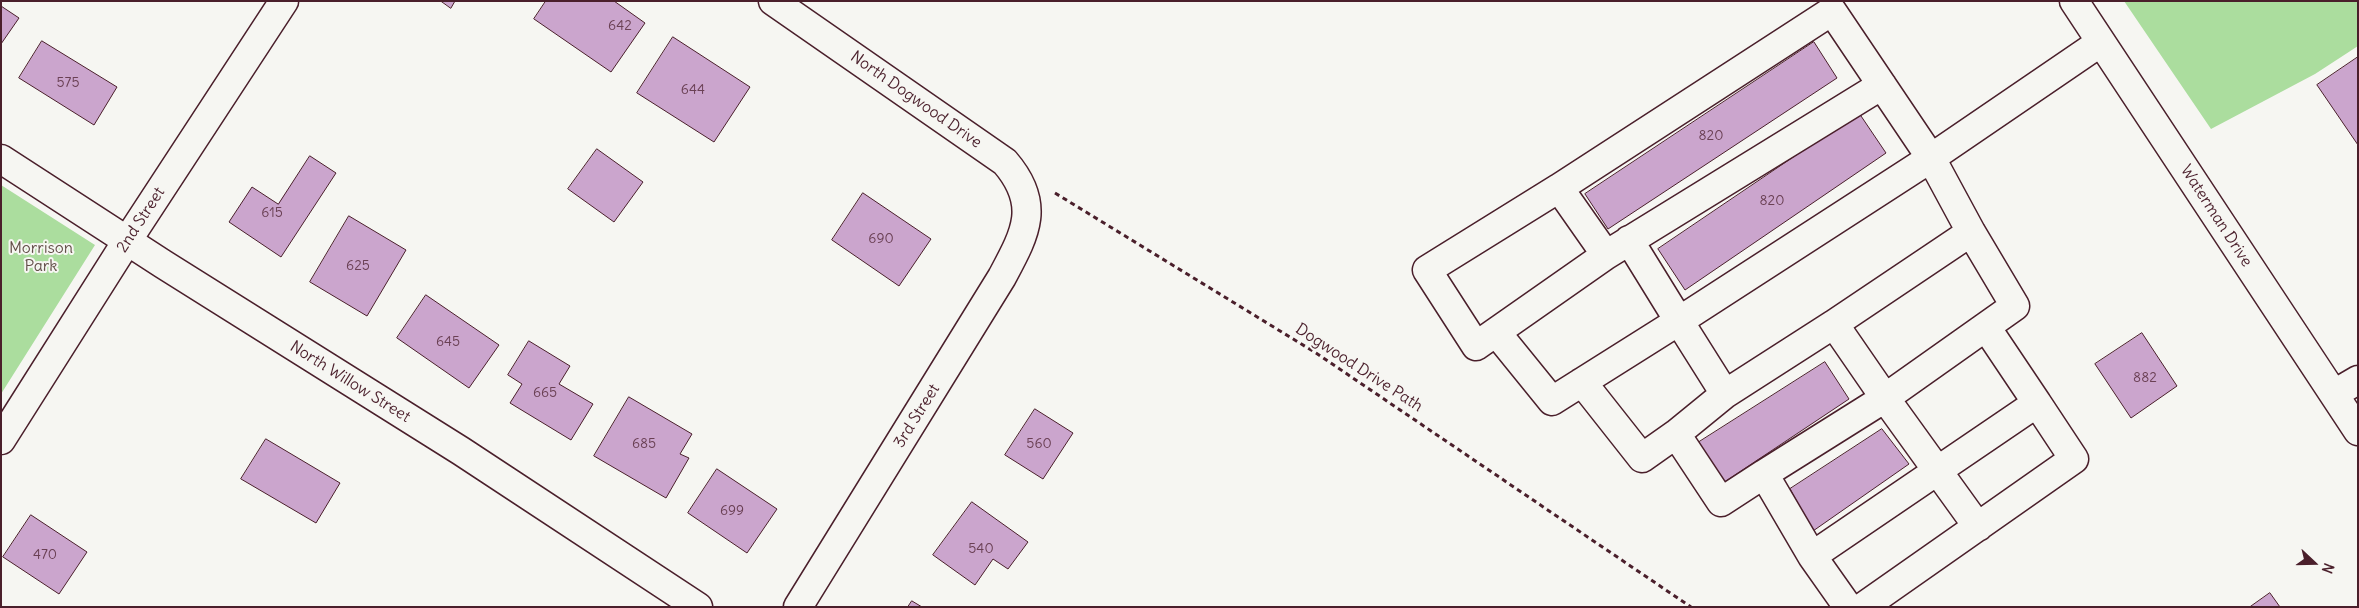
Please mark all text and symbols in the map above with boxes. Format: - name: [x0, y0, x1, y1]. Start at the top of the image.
- house number: 642: [608, 18, 632, 34]
- street label: North Dogwood Drive: [847, 47, 985, 153]
- house number: 575: [57, 75, 79, 91]
- house number: 644: [681, 82, 705, 98]
- house number: 820: [1699, 128, 1723, 144]
- street label: Waterman Drive: [2176, 161, 2256, 271]
- street label: 2nd Street: [113, 184, 169, 256]
- house number: 820: [1760, 193, 1784, 209]
- house number: 615: [261, 205, 283, 221]
- house number: 690: [868, 231, 894, 247]
- park label: Morrison Park: [9, 238, 73, 276]
- house number: 625: [346, 258, 370, 274]
- street label: Dogwood Drive Path: [1292, 320, 1426, 416]
- house number: 645: [436, 334, 460, 350]
- street label: North Willow Street: [286, 337, 414, 427]
- house number: 882: [2133, 370, 2157, 386]
- street label: 3rd Street: [890, 381, 944, 451]
- house number: 665: [533, 385, 557, 401]
- house number: 685: [632, 436, 656, 452]
- house number: 560: [1026, 436, 1052, 452]
- house number: 699: [720, 503, 744, 519]
- north arrow: [2289, 538, 2339, 588]
- house number: 540: [968, 541, 994, 557]
- house number: 470: [33, 547, 57, 563]
- text: N: [2318, 561, 2338, 576]

